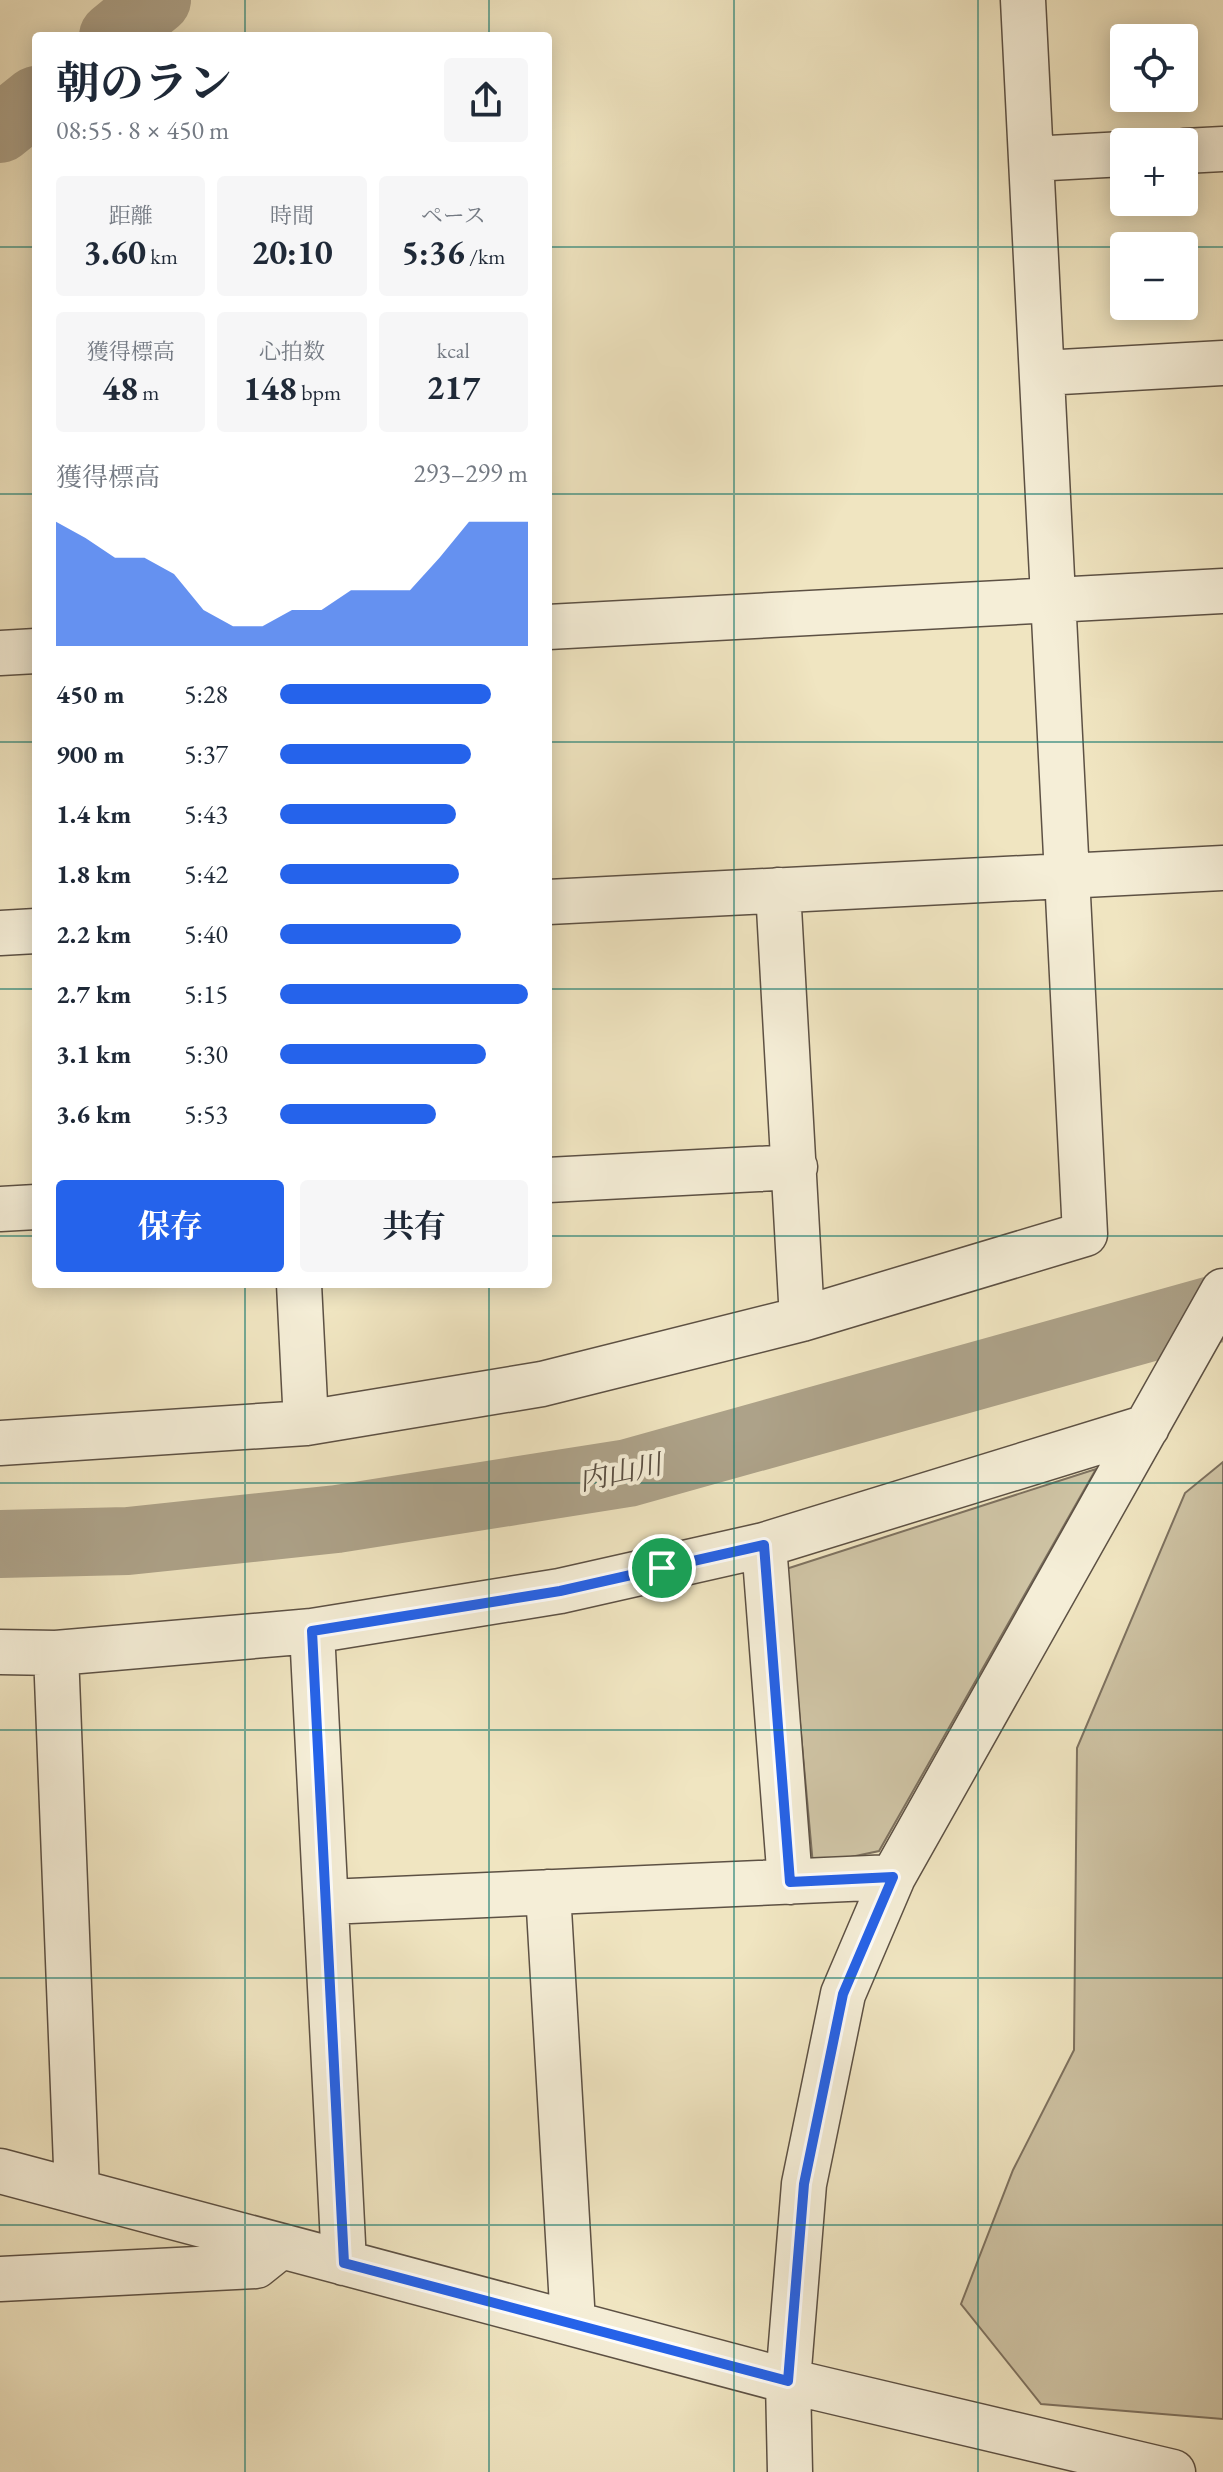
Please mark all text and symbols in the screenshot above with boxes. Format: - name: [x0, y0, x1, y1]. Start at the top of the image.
- map controls: [1110, 24, 1198, 320]
- button: locate: [1110, 24, 1198, 112]
- text: 朝のラン: [56, 54, 232, 111]
- button: share: [444, 58, 528, 142]
- text: 08:55 · 8 × 450 m: [56, 113, 229, 147]
- button: +: [1110, 128, 1198, 216]
- text: 距離: [109, 201, 153, 230]
- text: 時間: [270, 201, 314, 230]
- text: ペース: [421, 201, 486, 230]
- text: 3.60: [84, 230, 146, 274]
- text: 20:10: [251, 230, 333, 274]
- text: 5:36: [401, 230, 465, 274]
- button: −: [1110, 232, 1198, 320]
- text: km: [146, 242, 178, 271]
- text: /km: [465, 242, 505, 271]
- text: kcal: [437, 336, 470, 365]
- text: 獲得標高: [87, 337, 175, 366]
- text: 心拍数: [259, 337, 325, 366]
- text: 217: [426, 365, 480, 409]
- text: 48: [102, 366, 138, 410]
- text: 148: [243, 366, 297, 410]
- text: m: [138, 378, 159, 407]
- text: bpm: [297, 378, 341, 407]
- text: 293–299 m: [413, 456, 528, 490]
- text: 獲得標高: [56, 460, 160, 494]
- text: 450 m: [56, 677, 124, 711]
- text: 5:28: [184, 677, 228, 711]
- text: 900 m: [56, 737, 124, 771]
- text: 5:37: [184, 737, 228, 771]
- text: 1.4 km: [56, 797, 131, 831]
- text: 5:43: [184, 797, 228, 831]
- text: 1.8 km: [56, 857, 131, 891]
- text: 5:42: [184, 857, 228, 891]
- text: 2.2 km: [56, 917, 131, 951]
- text: 5:40: [184, 917, 228, 951]
- text: 2.7 km: [56, 977, 131, 1011]
- text: 5:15: [184, 977, 228, 1011]
- text: 3.1 km: [56, 1037, 131, 1071]
- text: 5:30: [184, 1037, 228, 1071]
- text: 3.6 km: [56, 1097, 131, 1131]
- text: 5:53: [184, 1097, 228, 1131]
- button: 保存: [56, 1180, 284, 1272]
- button: 共有: [300, 1180, 528, 1272]
- water label: 内山川: [575, 1445, 668, 1498]
- pin: [628, 1534, 696, 1602]
- icon: arrive: [640, 1546, 684, 1590]

